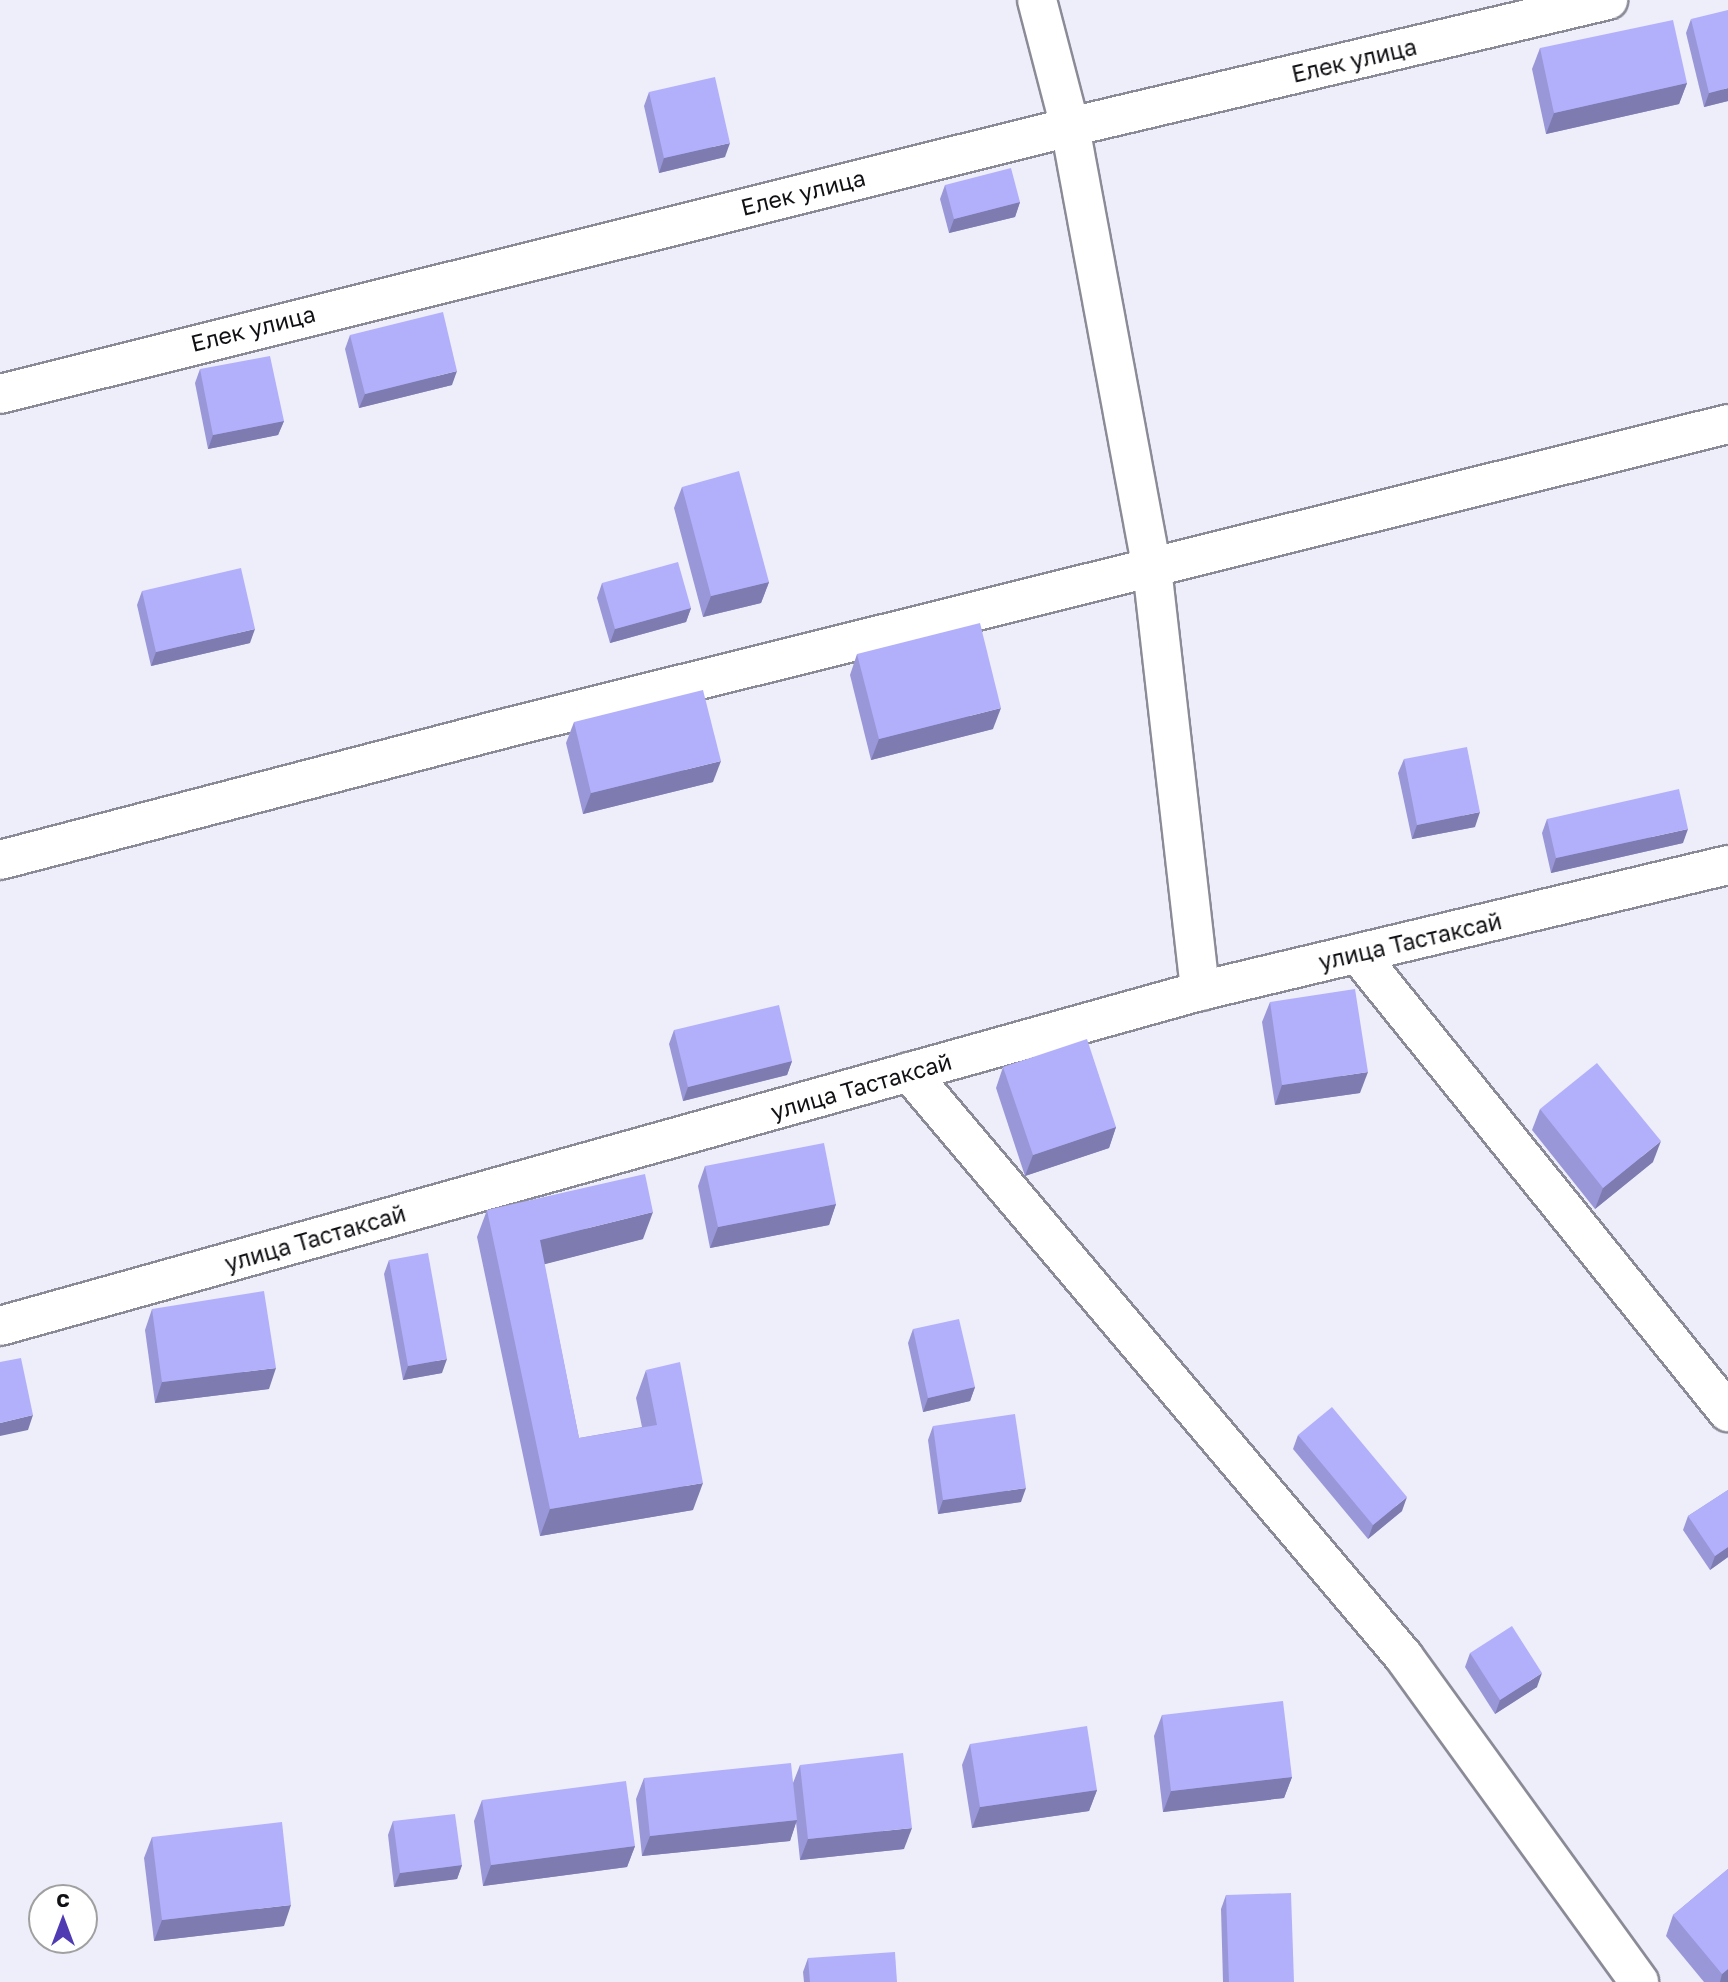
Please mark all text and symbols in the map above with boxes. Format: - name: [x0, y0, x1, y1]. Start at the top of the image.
- street label: Елек улица: [1289, 32, 1419, 88]
- street label: Елек улица: [738, 163, 868, 221]
- street label: Елек улица: [188, 299, 318, 357]
- street label: улица Тастаксай: [1316, 907, 1504, 975]
- street label: улица Тастаксай: [767, 1047, 955, 1125]
- street label: улица Тастаксай: [221, 1199, 409, 1277]
- north arrow: [28, 1884, 98, 1954]
- text: С: [56, 1888, 70, 1911]

